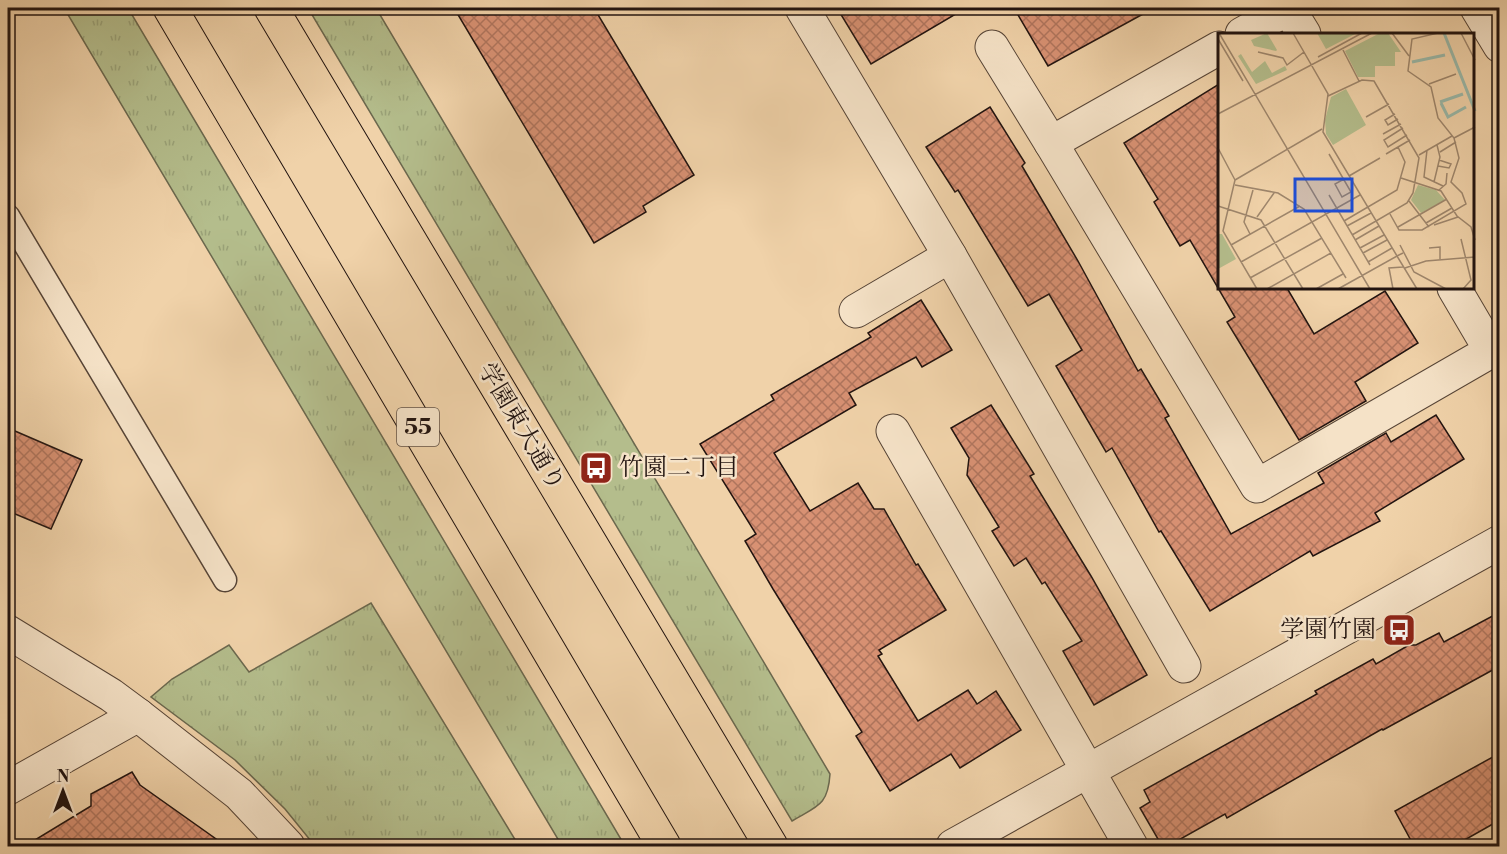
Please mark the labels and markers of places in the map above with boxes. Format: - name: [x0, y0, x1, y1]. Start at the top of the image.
- bus stop icon: 竹園二丁目: [578, 450, 614, 486]
- place label: 竹園二丁目: [619, 453, 739, 483]
- bus stop icon: 学園竹園: [1381, 612, 1417, 648]
- place label: 学園竹園: [1280, 615, 1376, 645]

